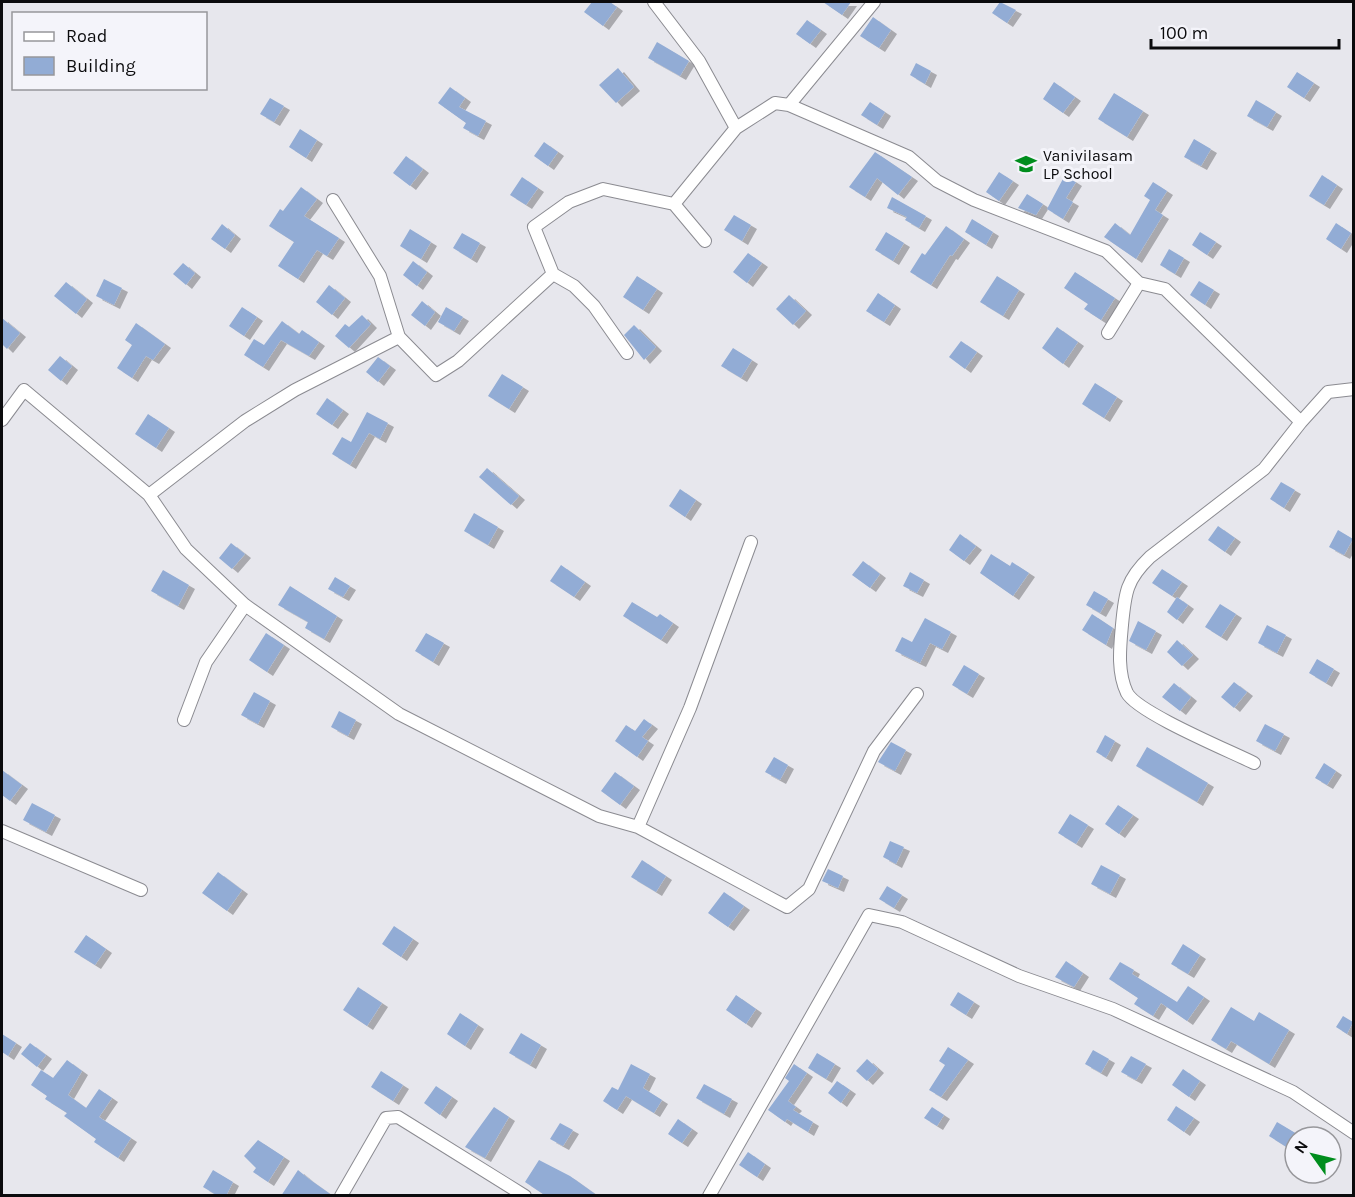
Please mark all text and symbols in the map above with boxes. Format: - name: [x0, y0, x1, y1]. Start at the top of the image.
- legend: [12, 12, 207, 90]
- scale bar: [1151, 12, 1338, 50]
- text: 100 m: [1160, 22, 1208, 44]
- text: Road: [66, 25, 107, 47]
- text: Building: [66, 55, 136, 77]
- place label: Vanivilasam LP School: [1043, 146, 1133, 183]
- school or university icon: Vanivilasam LP School: [1014, 152, 1038, 176]
- north arrow: [1283, 1125, 1343, 1185]
- text: N: [1290, 1137, 1312, 1157]

